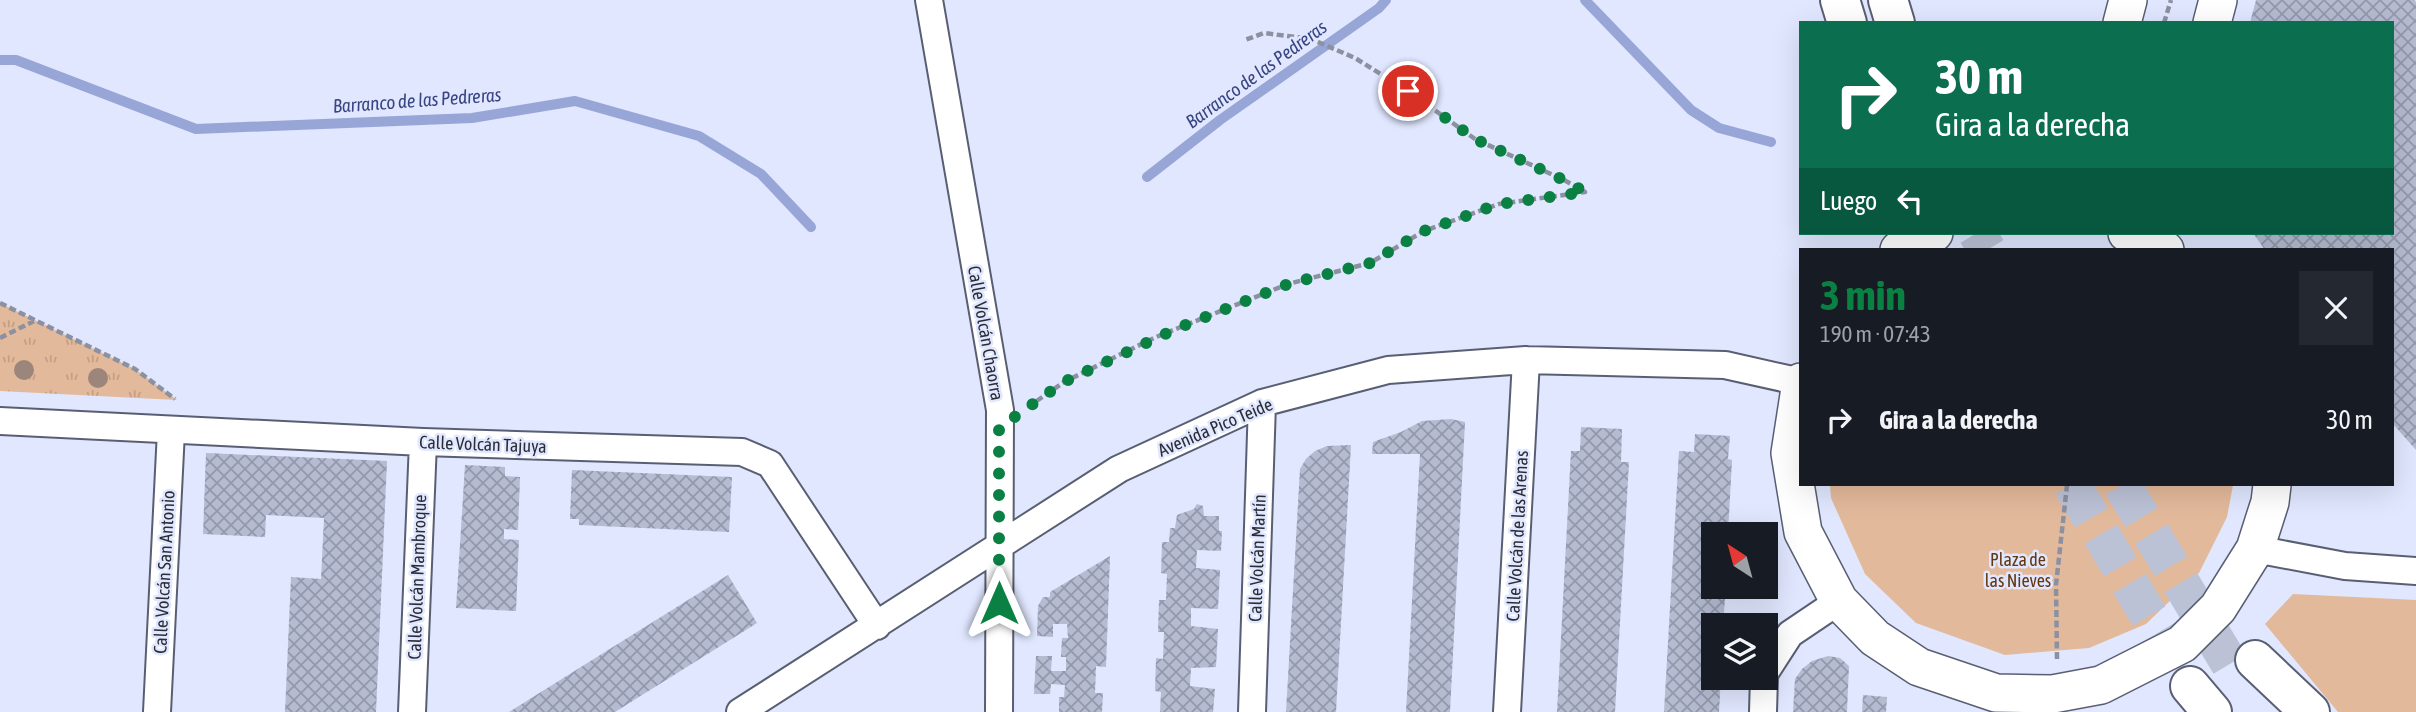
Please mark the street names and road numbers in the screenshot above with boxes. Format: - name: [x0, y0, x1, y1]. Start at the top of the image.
- street label: Calle Volcán Chaorra: [964, 264, 1008, 402]
- street label: Avenida Pico Teide: [1155, 393, 1275, 461]
- street label: Calle Volcán Tajuya: [419, 431, 547, 457]
- street label: Calle Volcán de las Arenas: [1502, 450, 1532, 622]
- street label: Calle Volcán San Antonio: [149, 490, 179, 654]
- street label: Calle Volcán Mambroque: [404, 494, 430, 660]
- street label: Calle Volcán Martín: [1244, 494, 1270, 622]

